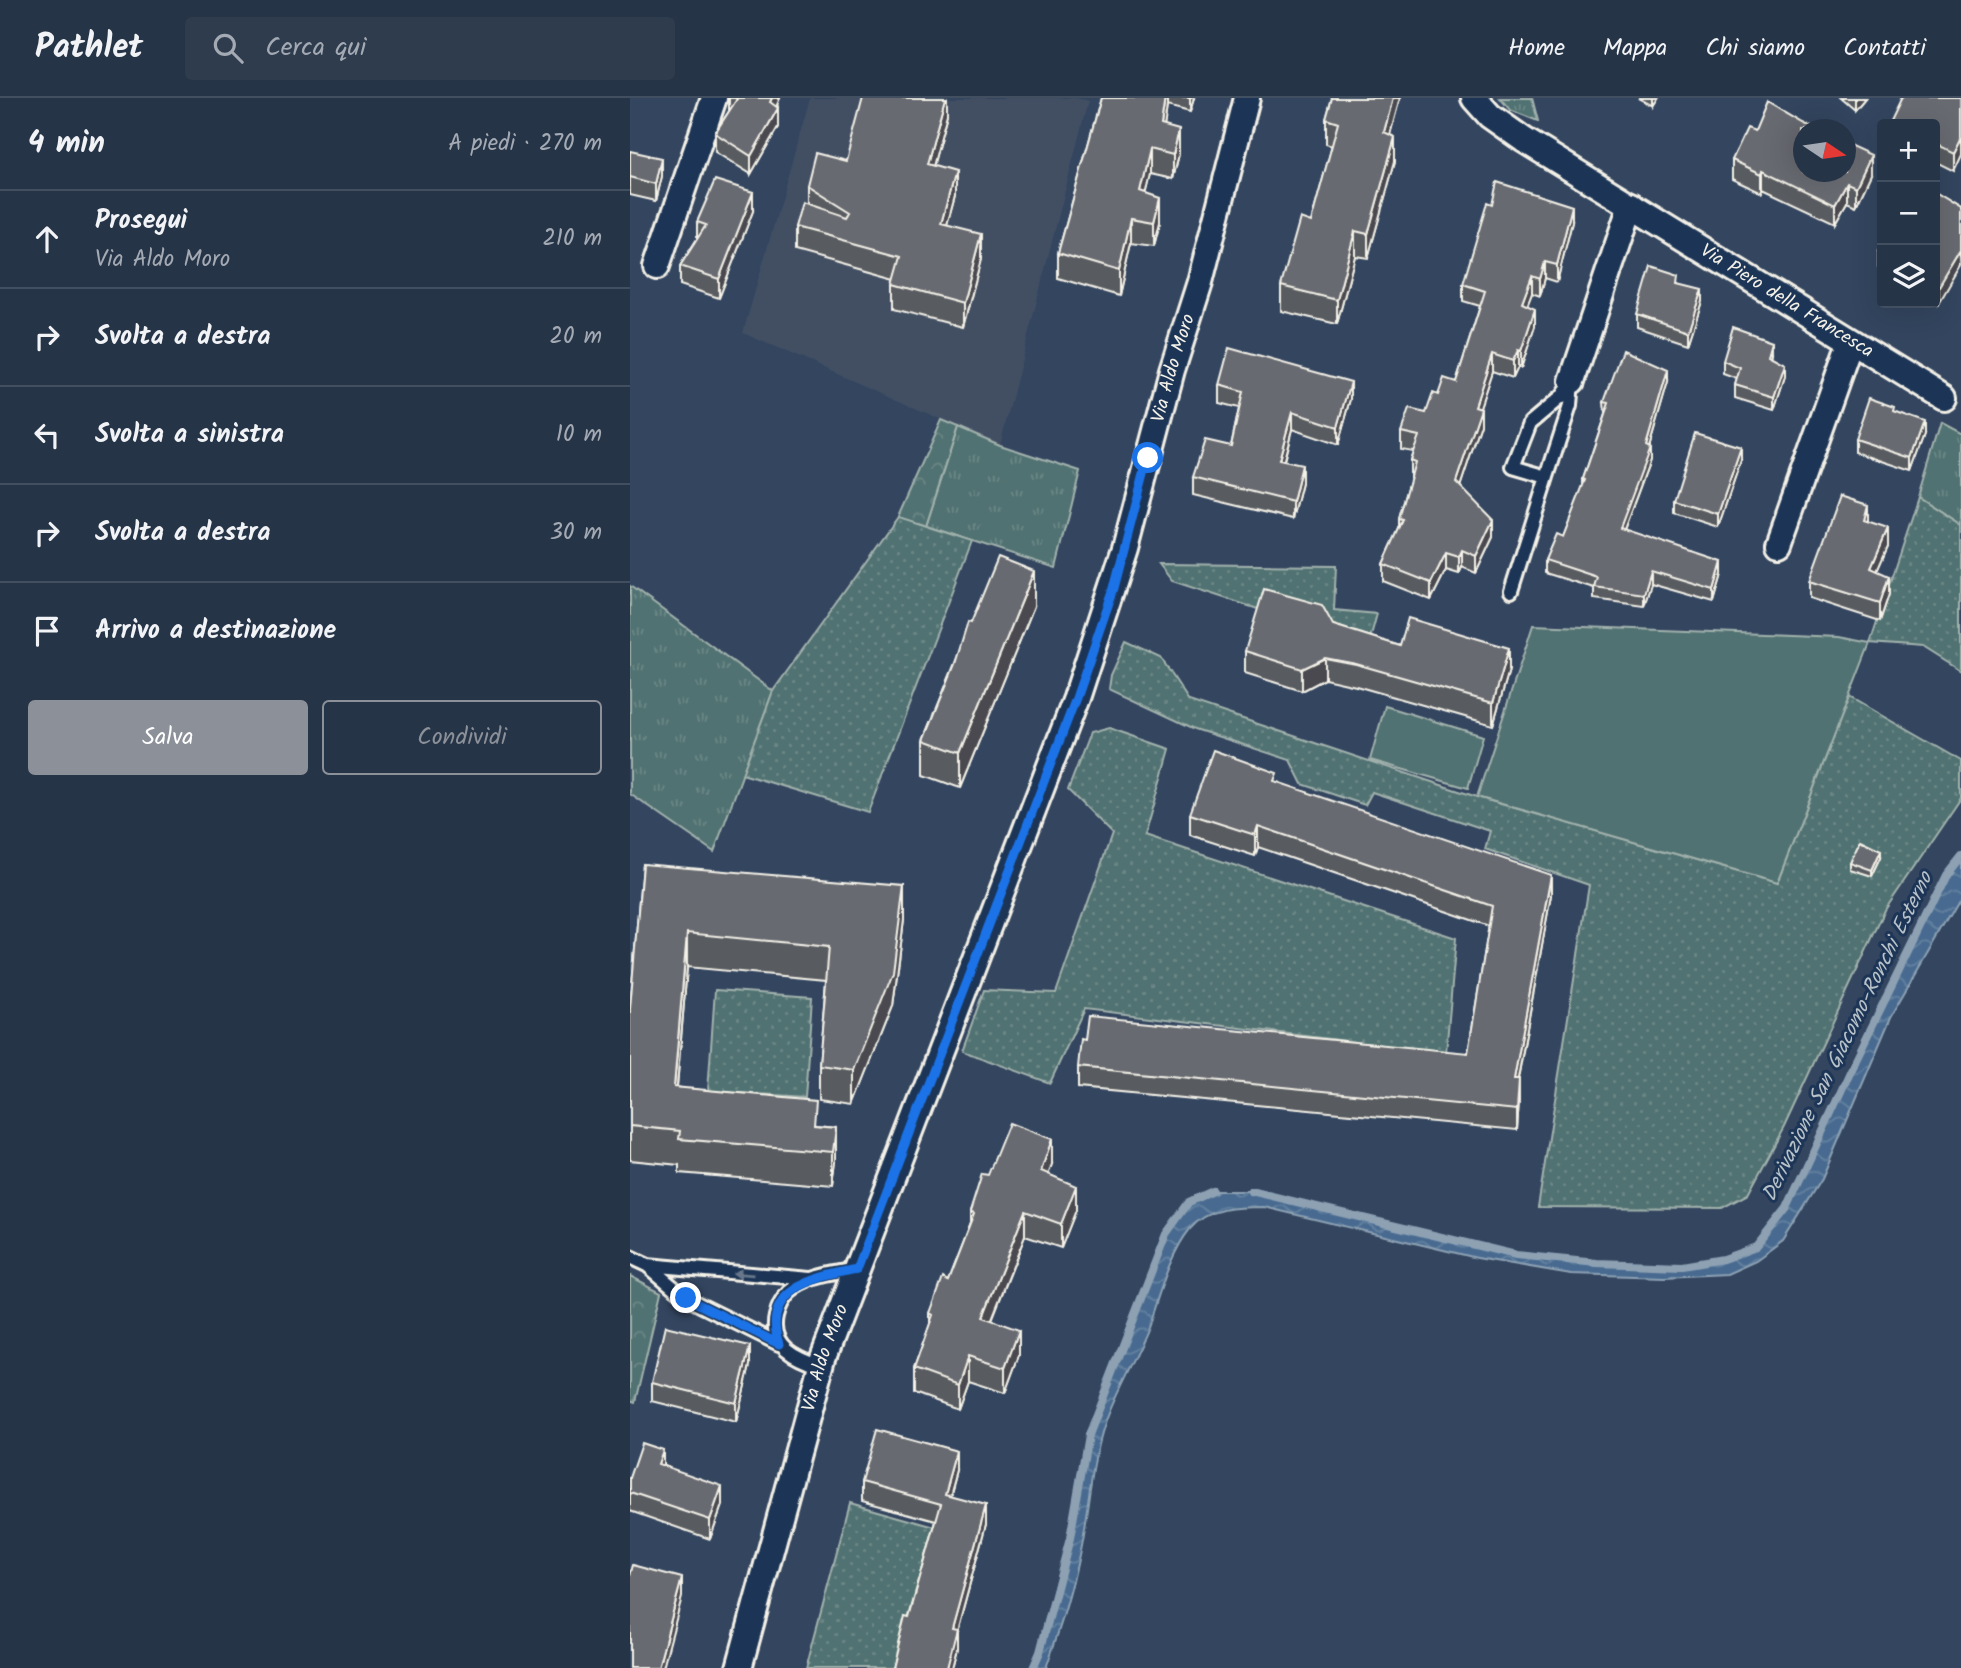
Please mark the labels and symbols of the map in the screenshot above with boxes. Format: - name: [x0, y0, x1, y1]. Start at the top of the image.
- north arrow: [1793, 119, 1856, 182]
- street label: Via Piero della Francesca: [1694, 237, 1879, 366]
- street label: Via Aldo Moro: [1144, 310, 1204, 426]
- route start: [1132, 442, 1163, 473]
- water label: Derivazione San Giacomo-Ronchi Esterno: [1754, 865, 1943, 1207]
- one-way arrow: [732, 1268, 754, 1279]
- route end: [670, 1282, 701, 1313]
- street label: Via Aldo Moro: [794, 1300, 857, 1415]

